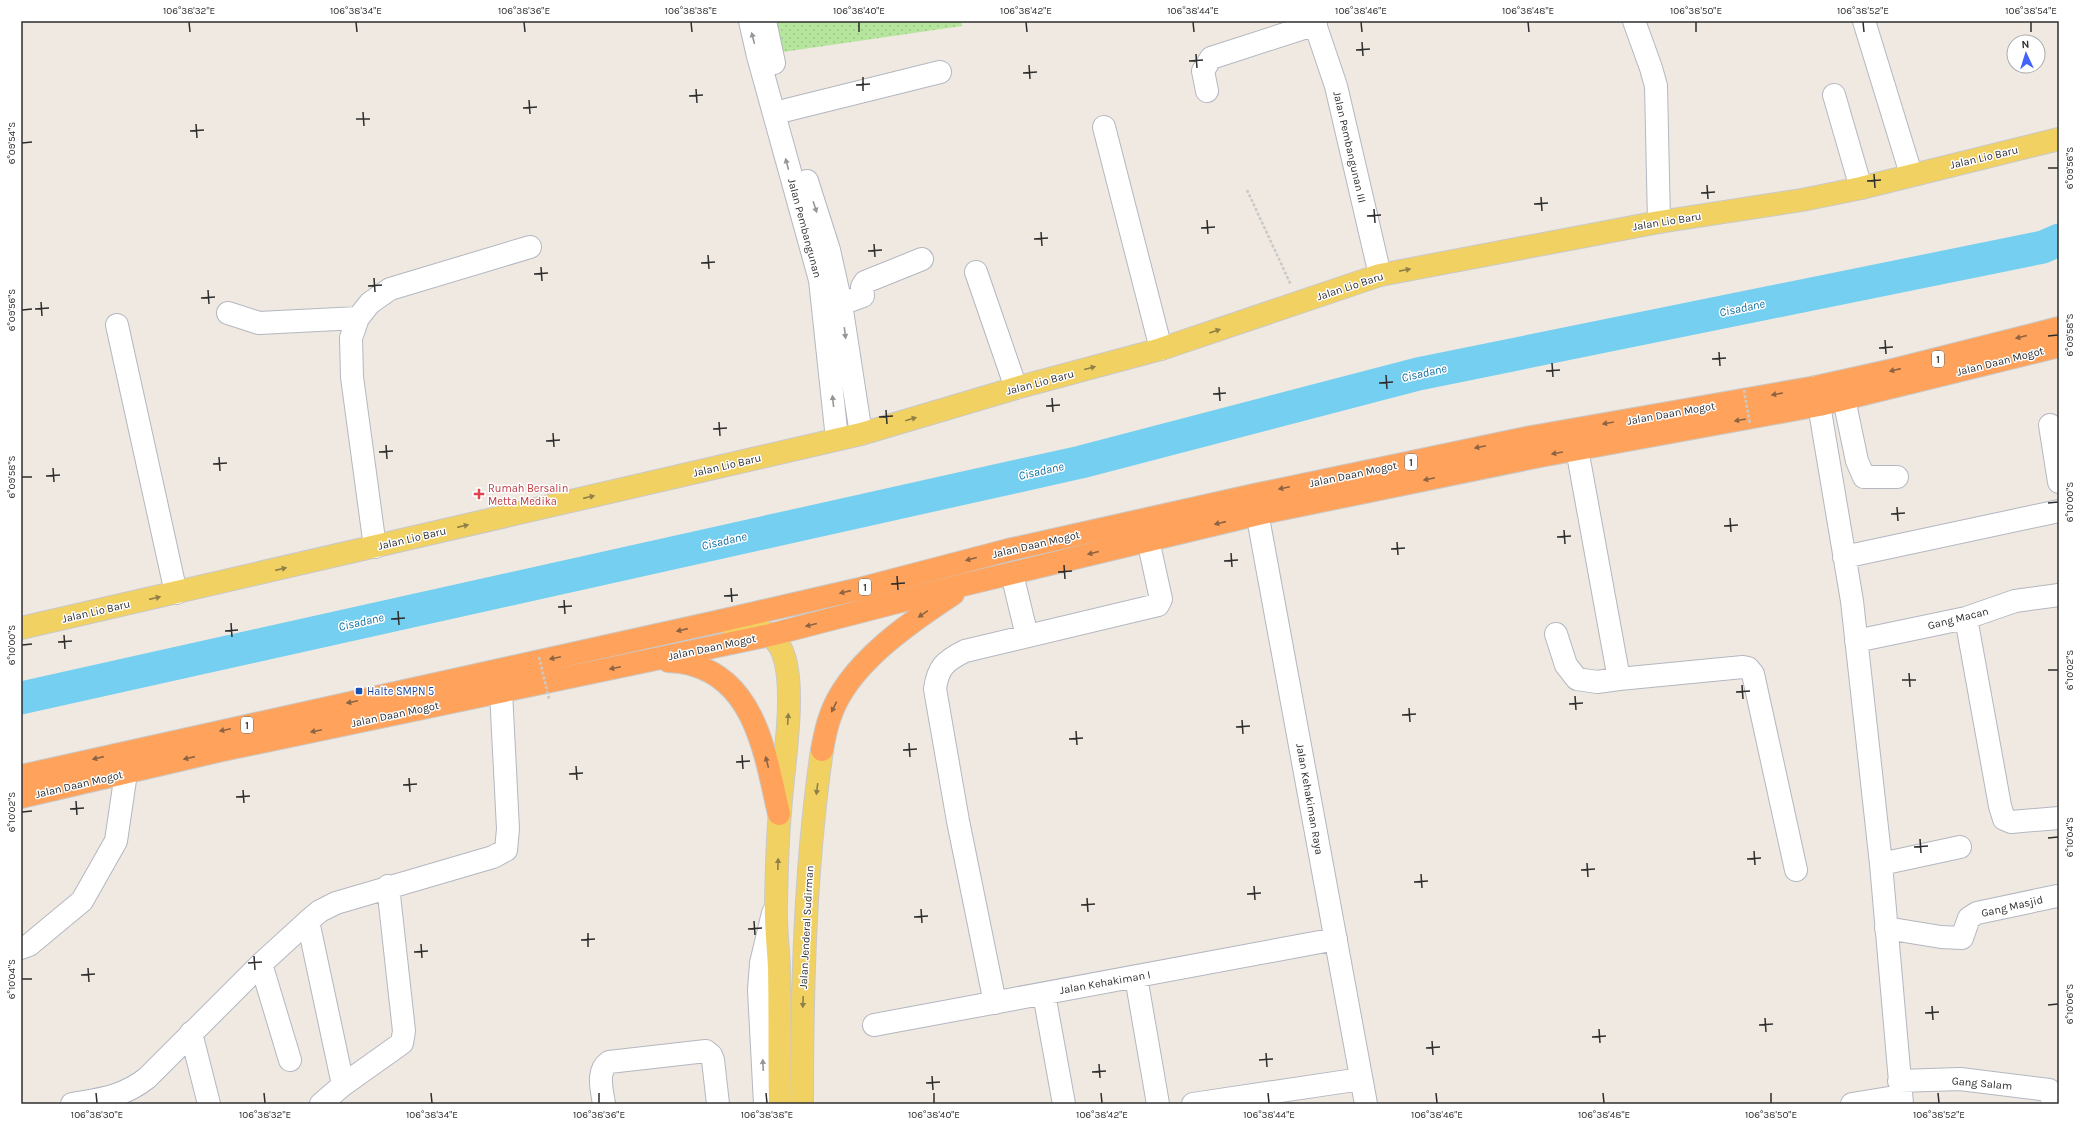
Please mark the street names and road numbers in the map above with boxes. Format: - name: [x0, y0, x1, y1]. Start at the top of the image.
- street label: Jalan Pembangunan III: [1330, 90, 1369, 204]
- street label: Jalan Lio Baru: [1949, 143, 2019, 172]
- street label: Jalan Pembangunan: [785, 177, 824, 279]
- street label: Jalan Lio Baru: [1632, 210, 1702, 233]
- street label: Jalan Lio Baru: [1315, 270, 1385, 303]
- street label: Jalan Daan Mogot: [1955, 344, 2045, 379]
- road number: 1: [1932, 351, 1944, 367]
- street label: Jalan Lio Baru: [1005, 367, 1075, 398]
- street label: Jalan Daan Mogot: [1626, 399, 1716, 428]
- street label: Jalan Lio Baru: [692, 451, 762, 480]
- road number: 1: [1405, 454, 1417, 470]
- street label: Jalan Daan Mogot: [1308, 459, 1398, 490]
- street label: Jalan Lio Baru: [377, 524, 447, 553]
- street label: Jalan Daan Mogot: [991, 528, 1081, 561]
- road number: 1: [859, 579, 871, 595]
- street label: Jalan Lio Baru: [61, 597, 131, 626]
- street label: Gang Macan: [1926, 605, 1990, 632]
- street label: Jalan Daan Mogot: [667, 632, 757, 663]
- street label: Jalan Daan Mogot: [350, 699, 440, 730]
- road number: 1: [241, 717, 253, 733]
- street label: Jalan Kehakiman Raya: [1293, 742, 1326, 856]
- street label: Jalan Daan Mogot: [34, 768, 124, 801]
- street label: Jalan Jenderal Sudirman: [797, 865, 816, 989]
- street label: Gang Masjid: [1980, 893, 2044, 920]
- street label: Jalan Kehakiman I: [1059, 968, 1152, 997]
- street label: Gang Salam: [1951, 1074, 2013, 1093]

